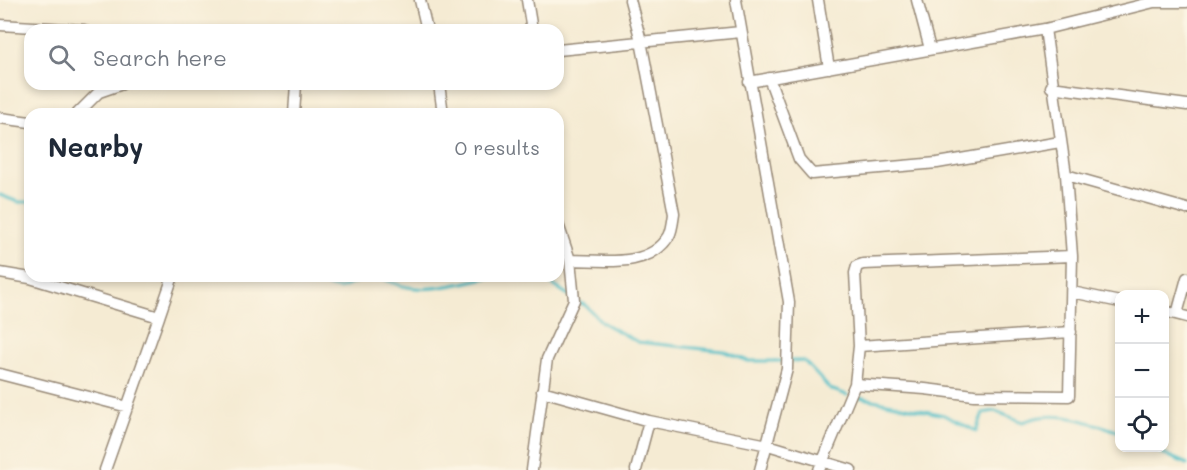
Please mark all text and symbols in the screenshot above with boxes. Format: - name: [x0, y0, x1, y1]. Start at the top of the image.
- search box: [24, 24, 564, 90]
- icon: search: [45, 41, 78, 74]
- text: Search here: [93, 43, 227, 72]
- text: Nearby: [48, 130, 143, 164]
- text: 0 results: [455, 134, 540, 160]
- map controls: [1115, 290, 1169, 452]
- button: +: [1115, 290, 1169, 344]
- button: −: [1115, 344, 1169, 398]
- button: locate: [1115, 398, 1169, 452]

